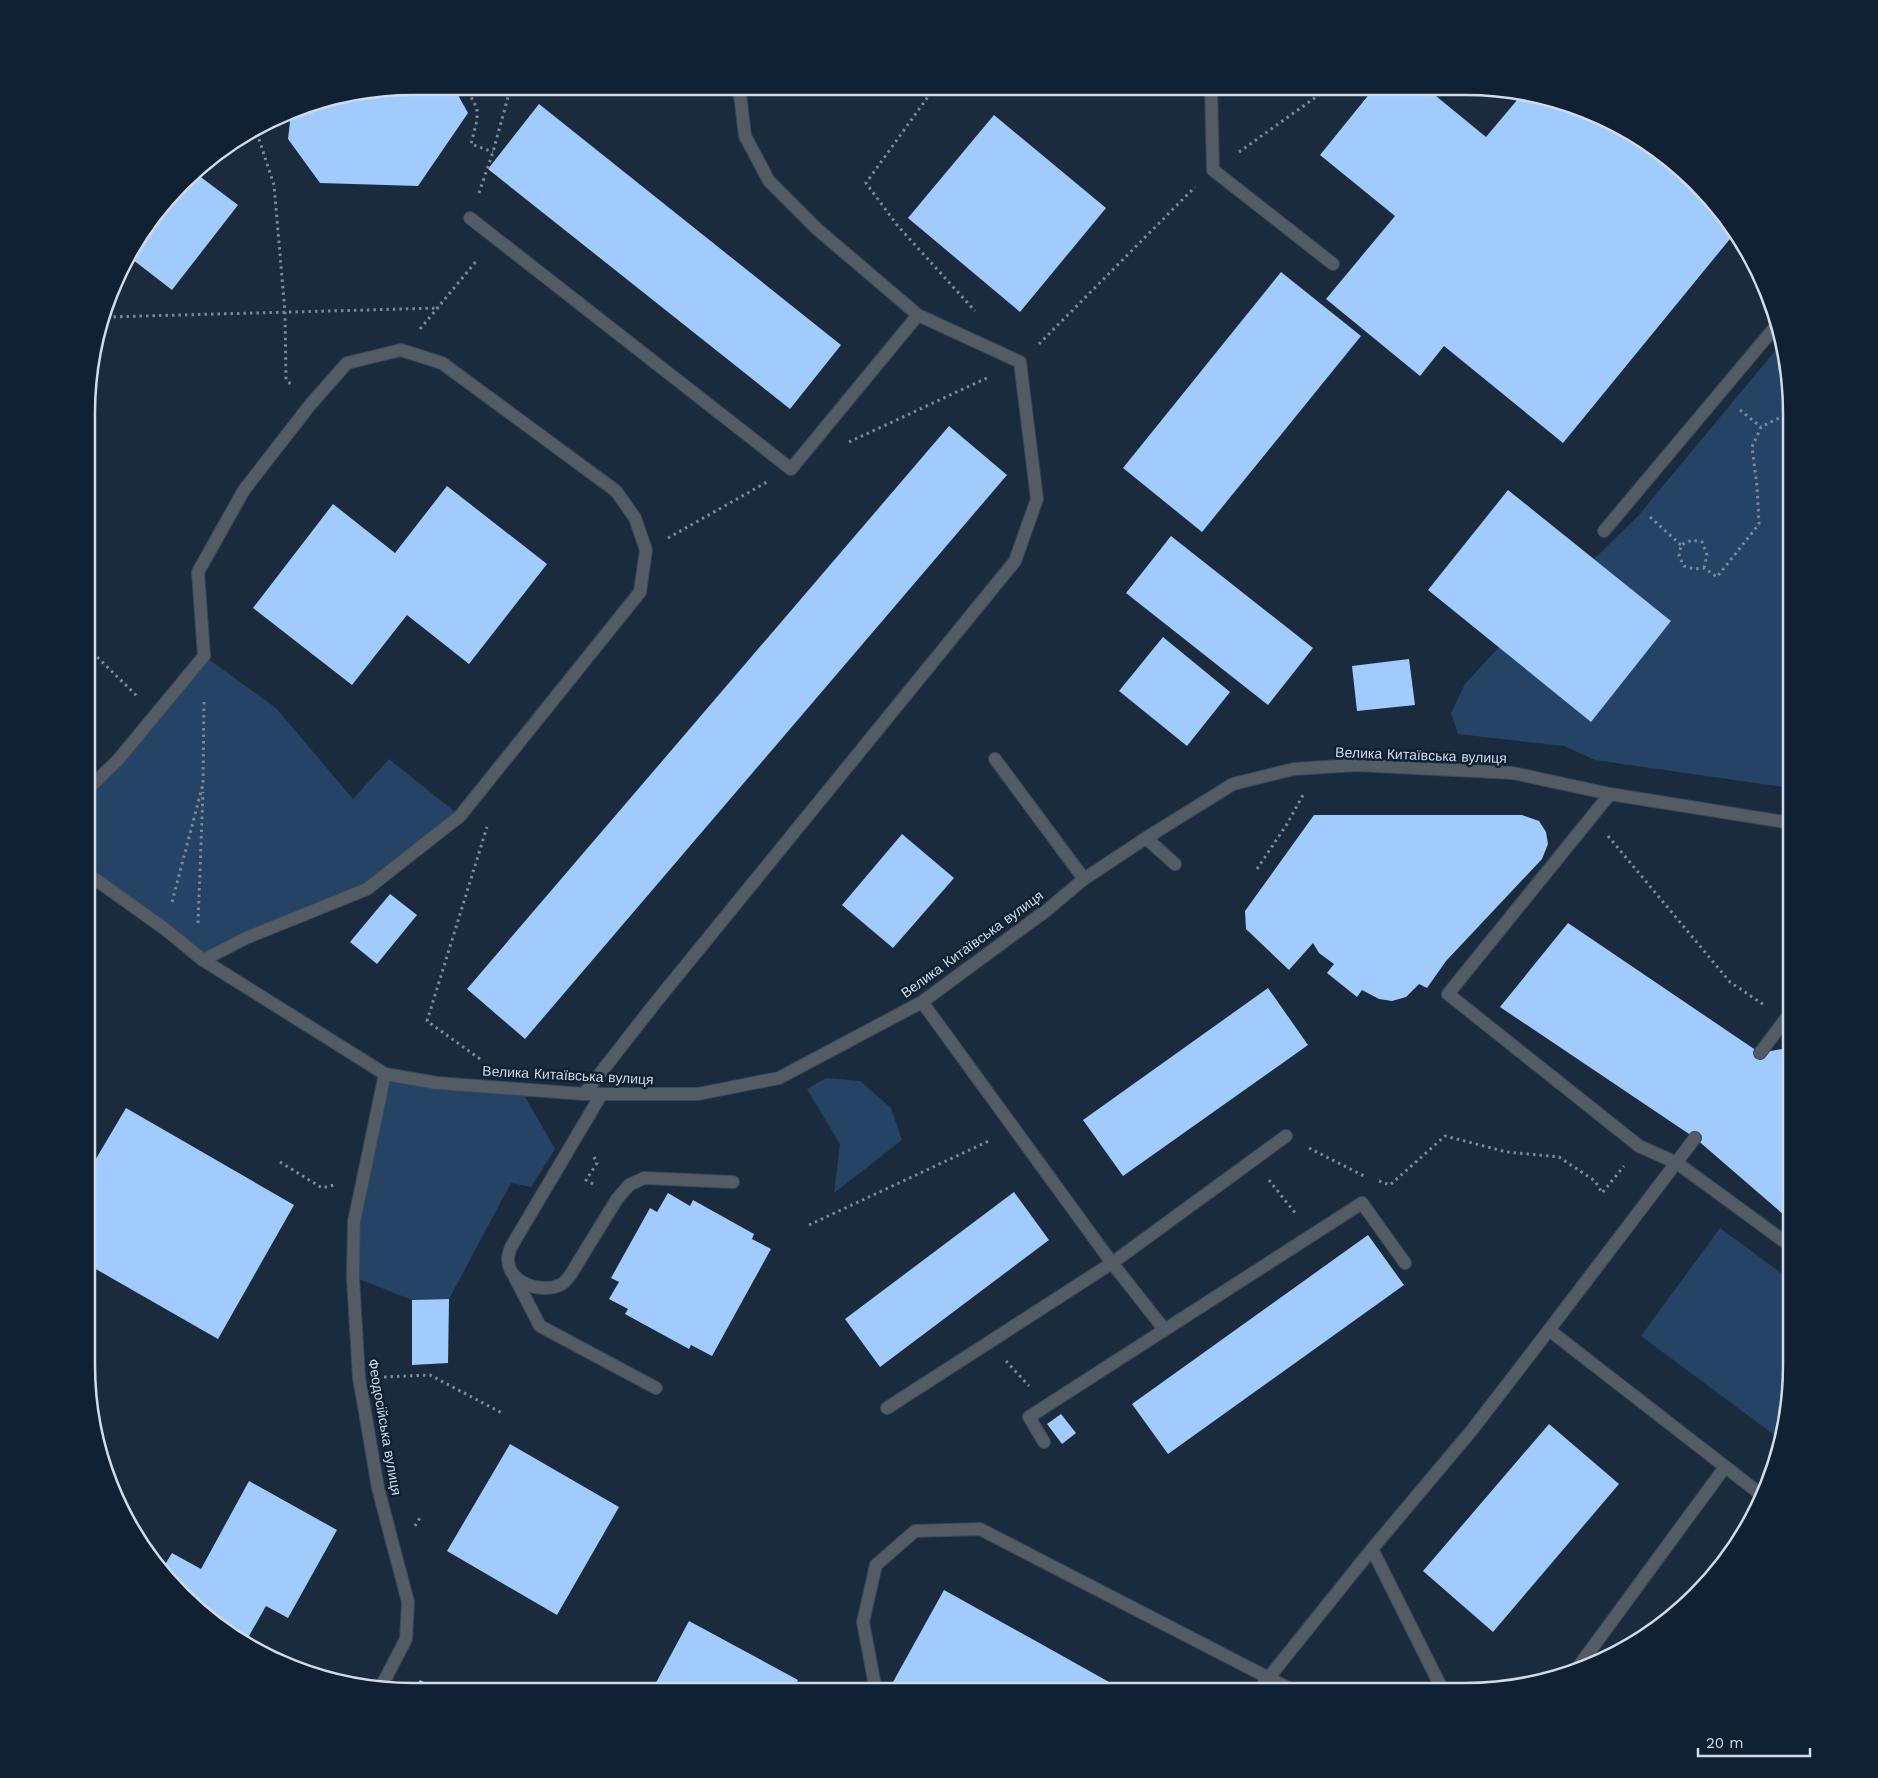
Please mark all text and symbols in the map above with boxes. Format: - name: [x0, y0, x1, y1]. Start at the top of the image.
- street label: Велика Китаївська вулиця: [1335, 744, 1507, 766]
- street label: Велика Китаївська вулиця: [898, 887, 1046, 1001]
- street label: Велика Китаївська вулиця: [482, 1063, 654, 1087]
- street label: Феодосійська вулиця: [365, 1357, 405, 1497]
- scale bar: [1698, 1726, 1810, 1758]
- text: 20 m: [1706, 1734, 1744, 1752]

